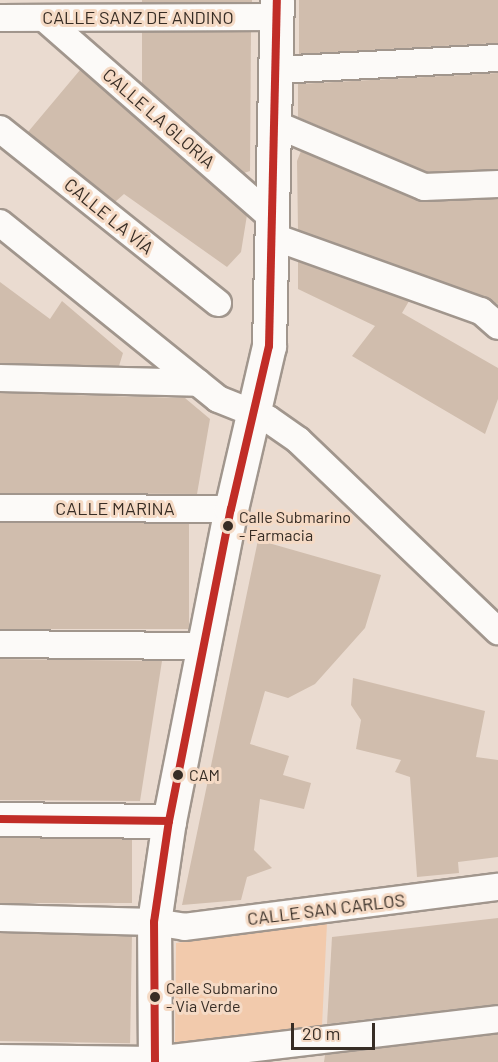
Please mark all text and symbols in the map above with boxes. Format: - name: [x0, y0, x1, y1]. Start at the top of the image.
- street label: CALLE SANZ DE ANDINO: [42, 6, 234, 28]
- street label: CALLE LA GLORIA: [99, 64, 219, 172]
- street label: CALLE LA VÍA: [60, 173, 158, 259]
- street label: CALLE MARINA: [55, 497, 175, 519]
- place label: Calle Submarino - Farmacia: [239, 507, 351, 545]
- marker: Calle Submarino - Farmacia: [222, 520, 234, 532]
- place label: CAM: [189, 765, 220, 785]
- marker: CAM: [172, 769, 184, 781]
- street label: CALLE SAN CARLOS: [246, 889, 406, 929]
- place label: Calle Submarino - Via Verde: [166, 978, 278, 1016]
- marker: Calle Submarino - Via Verde: [149, 991, 161, 1003]
- scale bar: [294, 1011, 378, 1049]
- text: 20 m: [302, 1022, 340, 1044]

